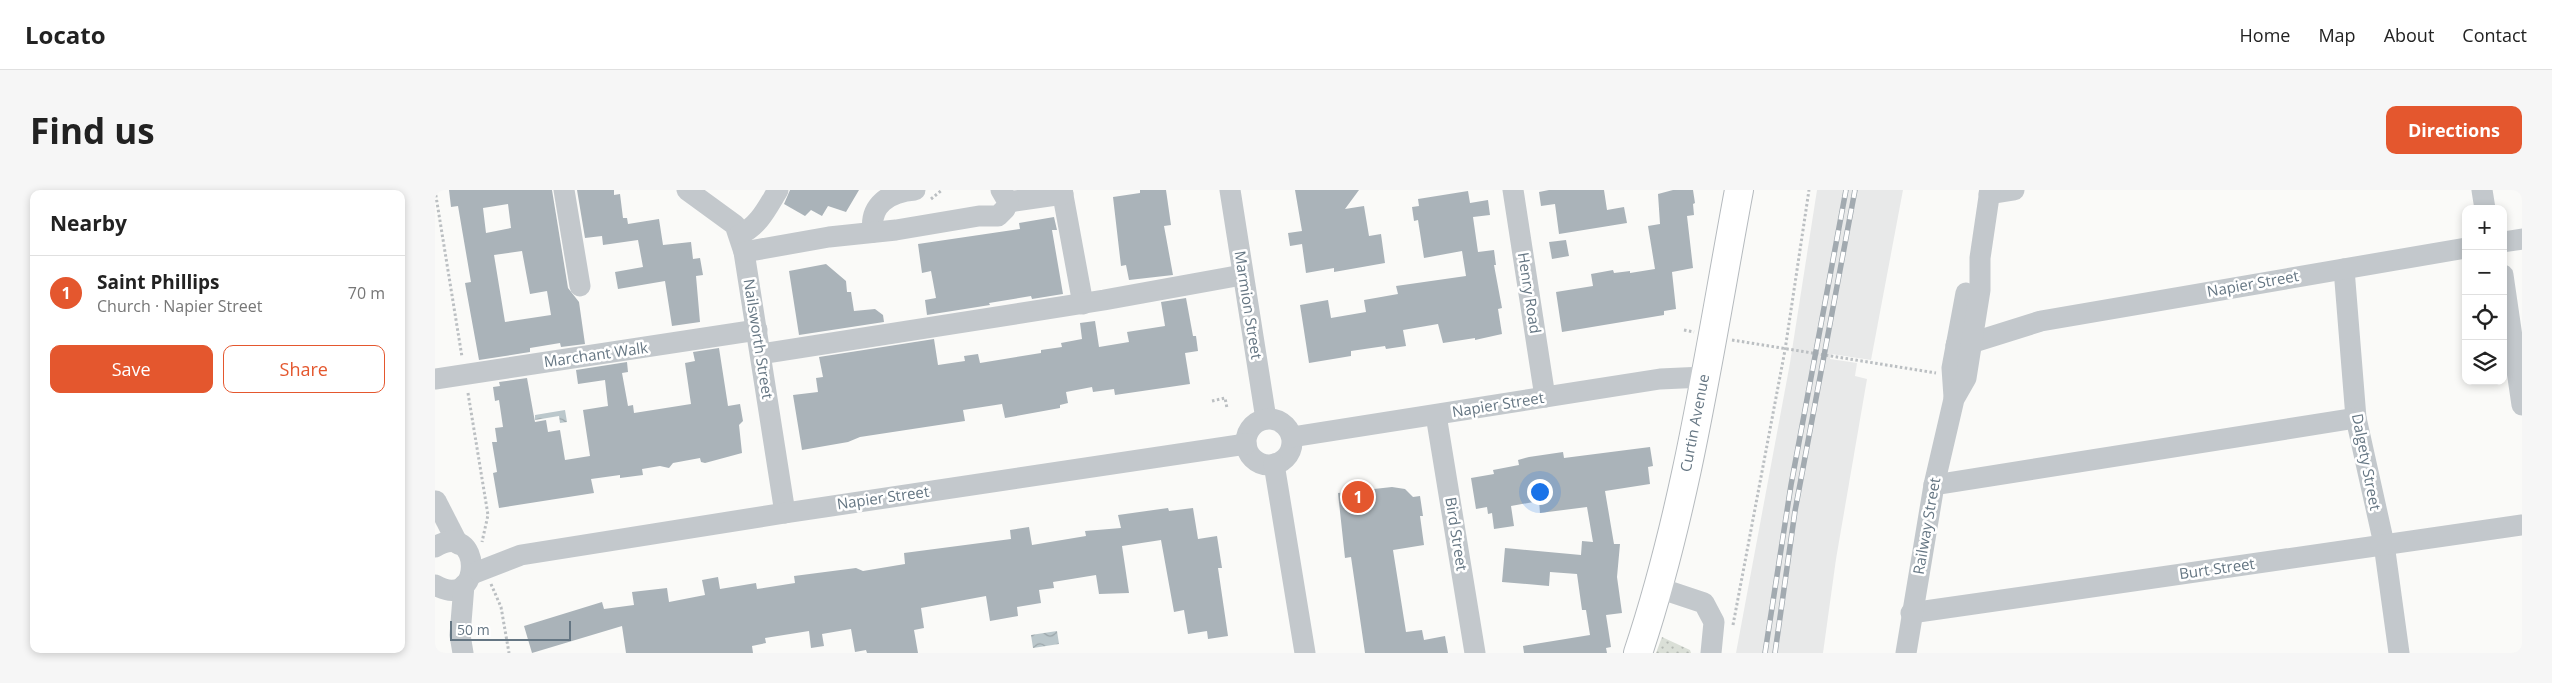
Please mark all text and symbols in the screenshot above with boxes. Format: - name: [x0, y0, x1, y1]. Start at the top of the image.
- text: Locato: [25, 18, 106, 51]
- text: Home: [2240, 23, 2290, 47]
- text: Map: [2318, 23, 2356, 47]
- text: About: [2384, 23, 2434, 47]
- text: Contact: [2462, 23, 2527, 47]
- button: Directions: [2386, 106, 2522, 154]
- text: Find us: [30, 107, 155, 154]
- map controls: [2462, 205, 2507, 385]
- button: +: [2462, 205, 2507, 250]
- text: Nearby: [50, 209, 127, 237]
- street label: Marmion Street: [1231, 249, 1267, 361]
- button: −: [2462, 250, 2507, 295]
- street label: Henry Road: [1514, 251, 1546, 335]
- street label: Napier Street: [2205, 265, 2300, 301]
- text: Saint Phillips: [97, 269, 220, 295]
- street label: Nailsworth Street: [740, 277, 778, 400]
- text: 1: [61, 282, 71, 304]
- text: 70 m: [348, 282, 385, 304]
- text: Church · Napier Street: [97, 295, 262, 317]
- button: locate: [2462, 295, 2507, 340]
- street label: Marchant Walk: [542, 337, 649, 371]
- button: layers: [2462, 340, 2507, 385]
- button: Save: [50, 345, 213, 393]
- button: Share: [223, 345, 385, 393]
- street label: Curtin Avenue: [1675, 372, 1713, 473]
- street label: Napier Street: [1450, 387, 1545, 421]
- street label: Dalgety Street: [2348, 412, 2386, 512]
- street label: Railway Street: [1908, 476, 1944, 576]
- pin: 1: [1342, 478, 1374, 516]
- your location: [1527, 479, 1553, 505]
- street label: Napier Street: [835, 481, 930, 513]
- street label: Bird Street: [1441, 495, 1473, 572]
- street label: Burt Street: [2178, 553, 2256, 583]
- scale bar: [450, 618, 571, 641]
- text: 50 m: [457, 620, 490, 639]

